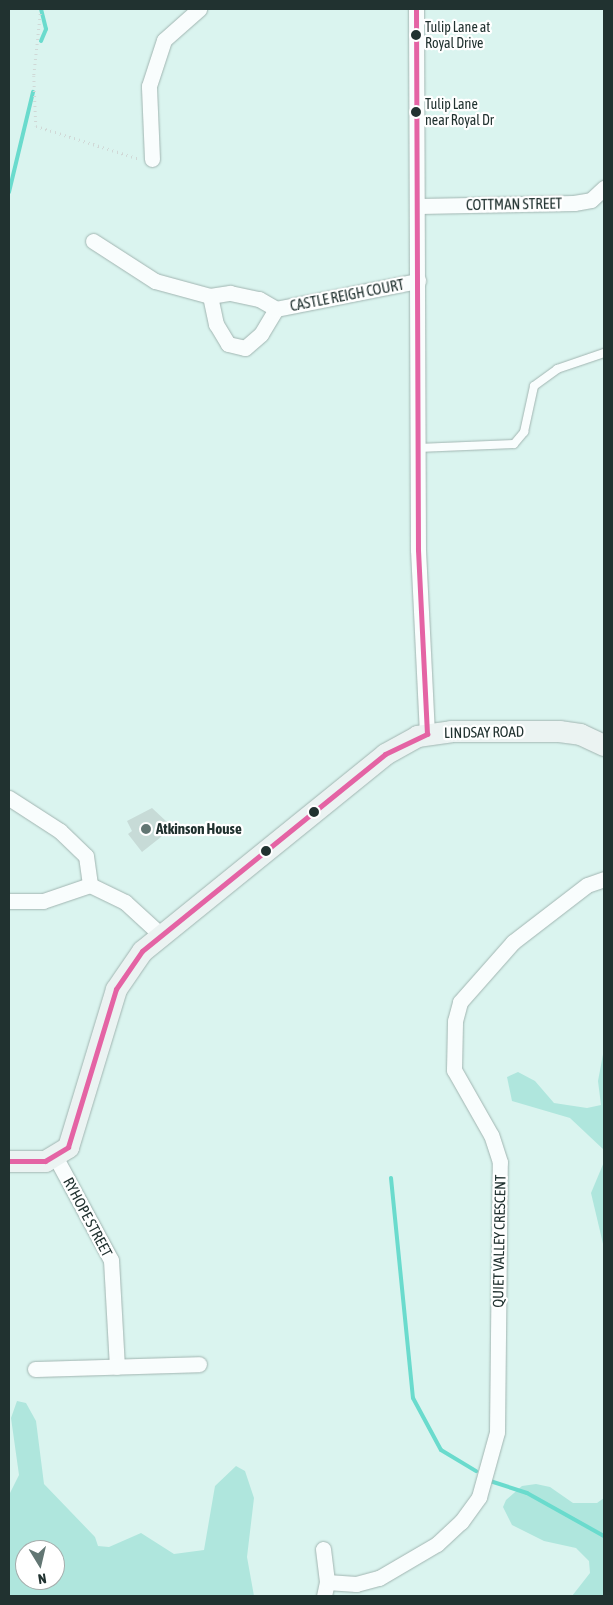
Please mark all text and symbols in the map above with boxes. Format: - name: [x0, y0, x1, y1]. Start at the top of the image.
- place label: Tulip Lane at Royal Drive: [425, 19, 490, 52]
- marker: Tulip Lane at Royal Drive: [411, 30, 421, 40]
- place label: Tulip Lane near Royal Dr: [425, 96, 494, 128]
- marker: Tulip Lane near Royal Dr: [411, 107, 421, 117]
- street label: COTTMAN STREET: [466, 194, 562, 214]
- street label: CASTLE REIGH COURT: [288, 275, 406, 315]
- street label: LINDSAY ROAD: [444, 722, 524, 742]
- unlabelled marker: [309, 807, 319, 817]
- place label: Atkinson House: [156, 820, 242, 838]
- marker: Atkinson House: [140, 823, 152, 835]
- unlabelled marker: [261, 846, 271, 856]
- street label: RYHOPE STREET: [60, 1174, 116, 1260]
- street label: QUIET VALLEY CRESCENT: [489, 1174, 509, 1308]
- north arrow: [15, 1540, 65, 1590]
- text: N: [37, 1570, 48, 1587]

